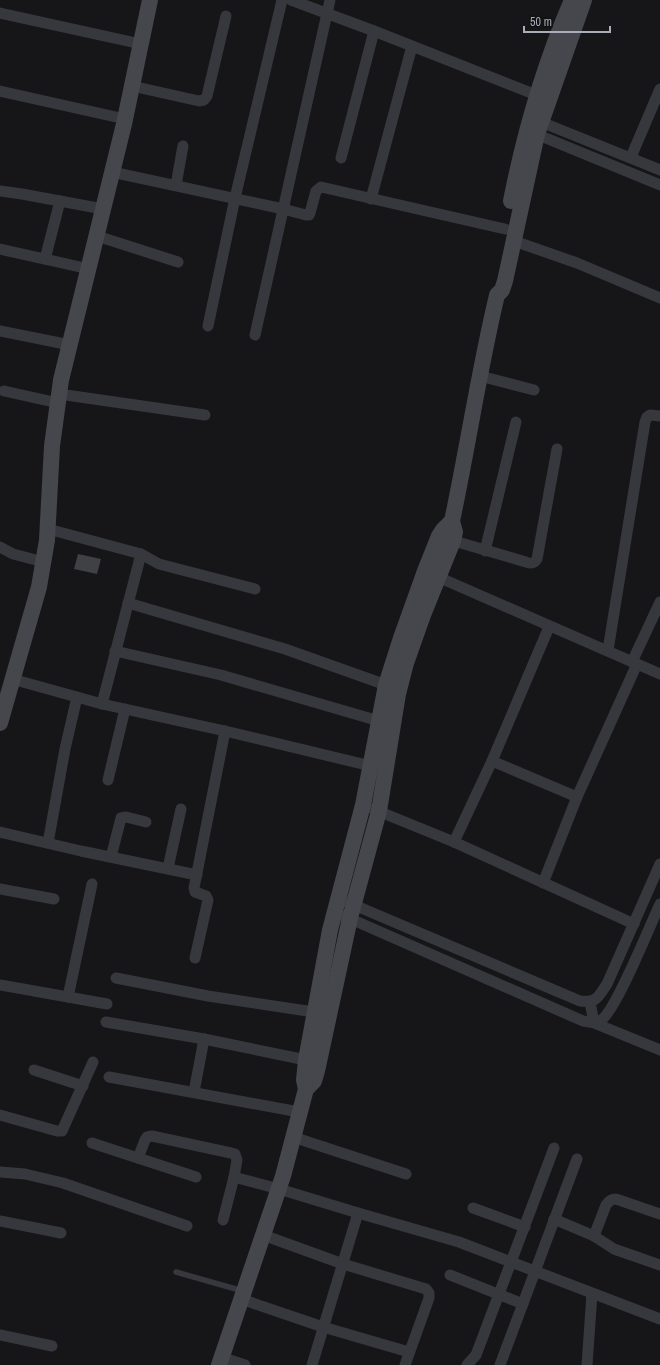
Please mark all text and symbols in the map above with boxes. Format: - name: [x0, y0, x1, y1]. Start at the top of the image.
- scale bar: [524, 8, 610, 34]
- text: 50 m: [530, 14, 552, 30]

